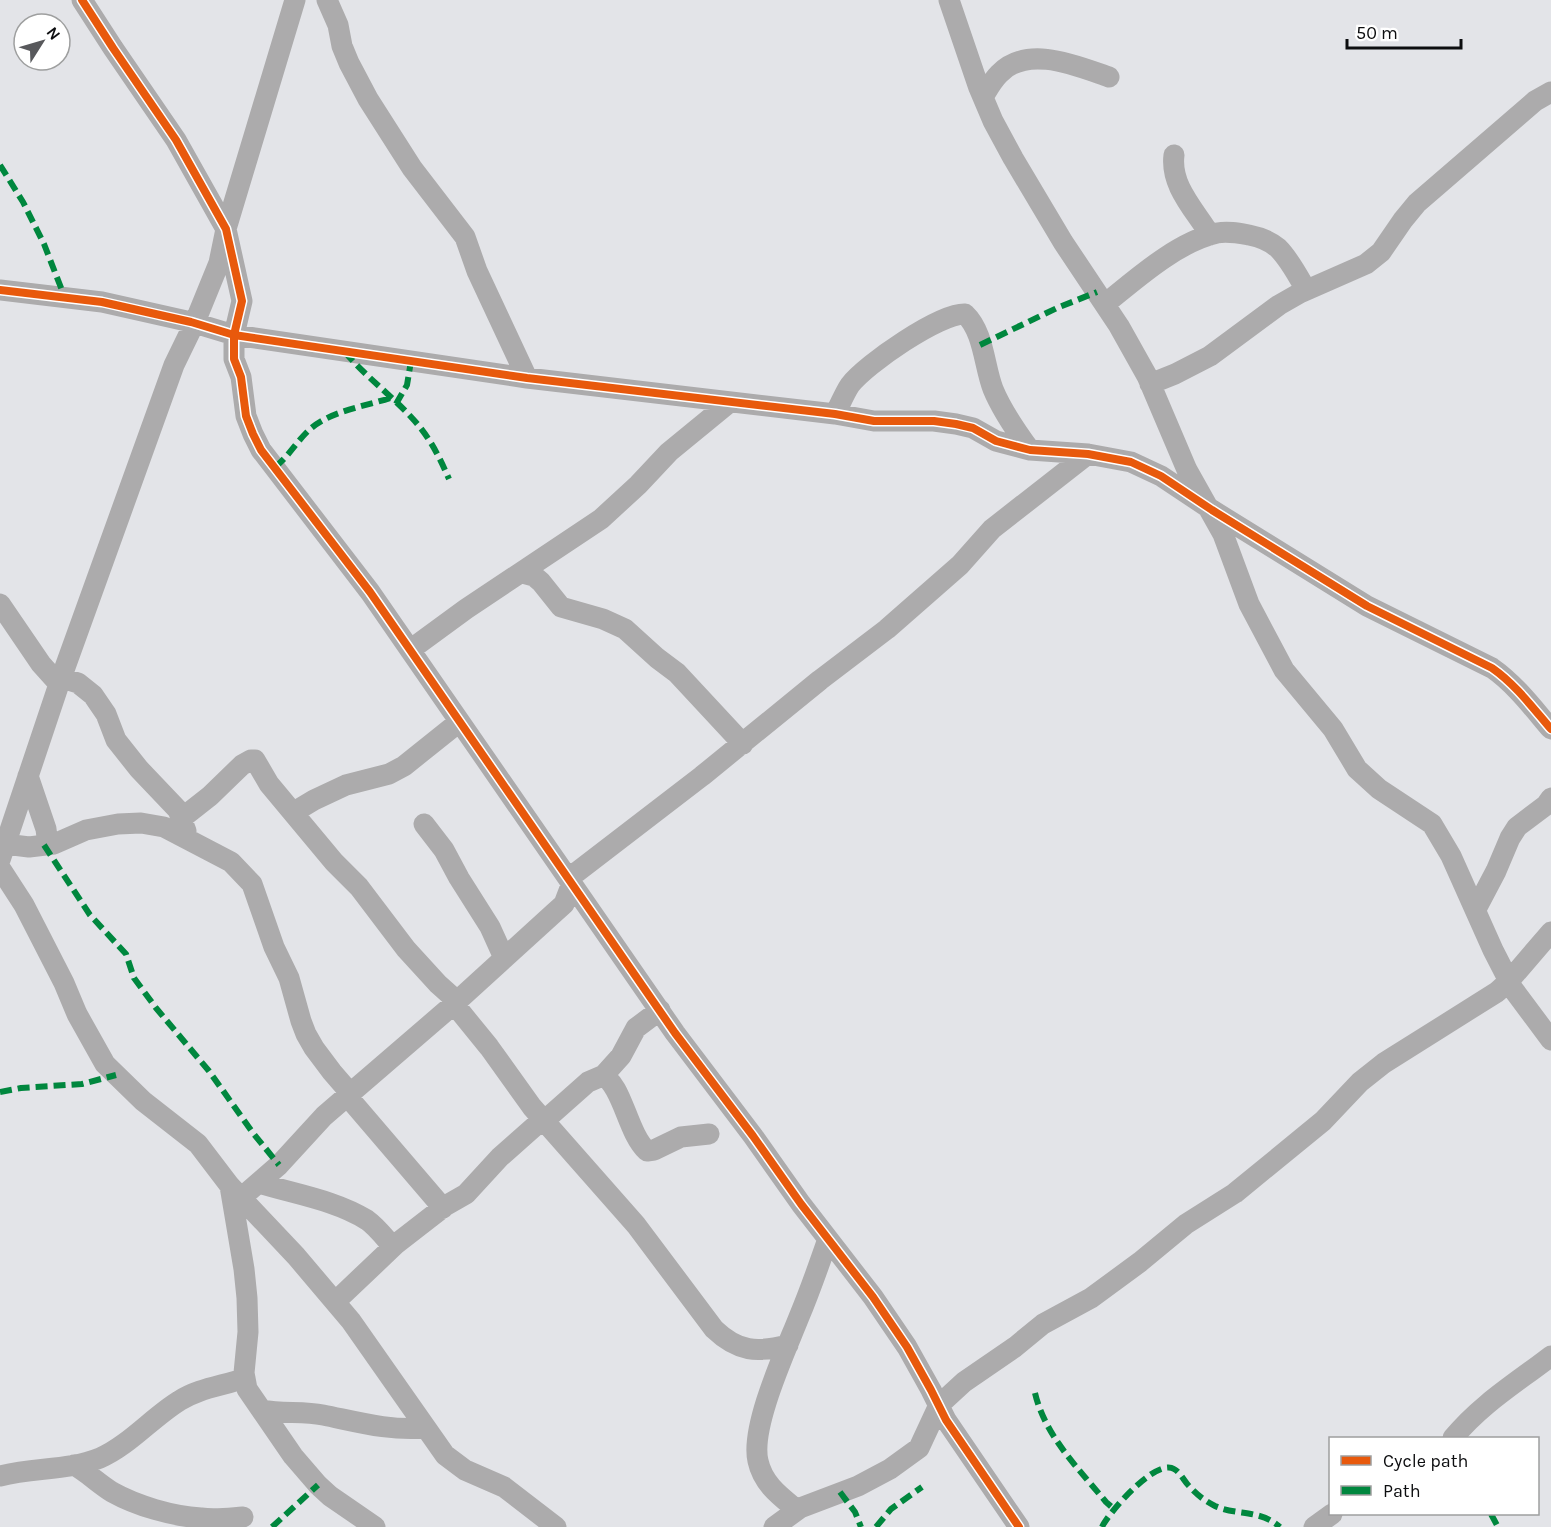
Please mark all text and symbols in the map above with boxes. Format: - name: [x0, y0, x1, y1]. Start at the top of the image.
- north arrow: [12, 12, 72, 72]
- scale bar: [1347, 12, 1461, 50]
- text: 50 m: [1356, 22, 1398, 44]
- text: N: [43, 23, 65, 44]
- legend: [1329, 1437, 1539, 1515]
- text: Cycle path: [1383, 1450, 1468, 1472]
- text: Path: [1383, 1480, 1421, 1502]

